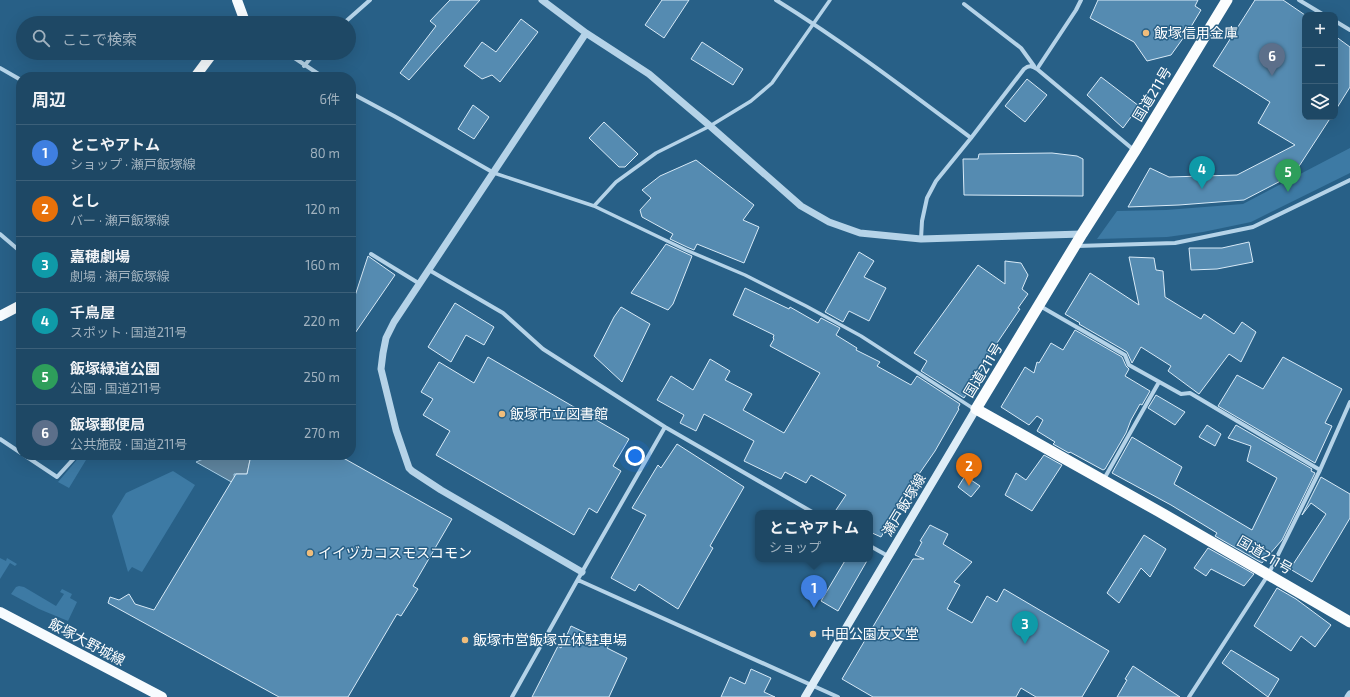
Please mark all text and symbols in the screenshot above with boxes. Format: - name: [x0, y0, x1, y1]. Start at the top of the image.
- map controls: [1302, 12, 1338, 120]
- button: +: [1302, 12, 1338, 48]
- search box: [16, 16, 356, 60]
- place label: 飯塚信用金庫: [1154, 24, 1238, 41]
- icon: search: [30, 27, 52, 49]
- marker: 飯塚信用金庫: [1141, 28, 1151, 38]
- text: ここで検索: [62, 30, 137, 48]
- pin: 6: [1259, 43, 1285, 76]
- button: −: [1302, 48, 1338, 84]
- street label: 国道211号: [1129, 63, 1175, 124]
- button: layers: [1302, 84, 1338, 120]
- text: 周辺: [32, 89, 66, 109]
- text: 6件: [320, 91, 340, 107]
- text: とこやアトム: [70, 135, 160, 153]
- text: 1: [42, 145, 48, 161]
- text: 80 m: [310, 145, 340, 161]
- text: ショップ · 瀬戸飯塚線: [70, 156, 196, 172]
- pin: 4: [1189, 156, 1215, 189]
- pin: 5: [1275, 159, 1301, 192]
- text: とし: [70, 191, 100, 209]
- text: 2: [41, 201, 49, 217]
- text: 120 m: [305, 201, 340, 217]
- text: バー · 瀬戸飯塚線: [70, 212, 170, 228]
- text: 嘉穂劇場: [70, 247, 130, 265]
- text: 3: [41, 257, 49, 273]
- text: 160 m: [305, 257, 340, 273]
- text: 劇場 · 瀬戸飯塚線: [70, 268, 170, 284]
- text: 千鳥屋: [70, 303, 115, 321]
- text: 4: [41, 313, 49, 329]
- text: 220 m: [303, 313, 340, 329]
- text: スポット · 国道211号: [70, 324, 188, 340]
- street label: 国道211号: [960, 339, 1006, 400]
- text: 飯塚緑道公園: [70, 359, 160, 377]
- text: 5: [41, 369, 49, 385]
- text: 250 m: [304, 369, 340, 385]
- text: 公園 · 国道211号: [70, 380, 162, 396]
- place label: 飯塚市立図書館: [510, 405, 608, 422]
- marker: 飯塚市立図書館: [497, 409, 507, 419]
- text: 飯塚郵便局: [70, 415, 145, 433]
- text: 6: [41, 425, 49, 441]
- text: 270 m: [304, 425, 340, 441]
- text: 公共施設 · 国道211号: [70, 436, 188, 452]
- your location: [625, 446, 645, 466]
- pin: 2: [956, 453, 982, 486]
- street label: 瀬戸飯塚線: [878, 470, 929, 539]
- popup: [755, 510, 873, 562]
- text: とこやアトム: [769, 518, 859, 536]
- street label: 国道211号: [1235, 532, 1296, 577]
- text: ショップ: [769, 539, 821, 555]
- place label: イイヅカコスモスコモン: [318, 544, 472, 561]
- marker: イイヅカコスモスコモン: [305, 548, 315, 558]
- pin: 1: [801, 575, 827, 608]
- pin: 3: [1012, 611, 1038, 644]
- street label: 飯塚大野城線: [46, 614, 128, 669]
- place label: 中田公園友文堂: [821, 625, 919, 642]
- marker: 中田公園友文堂: [808, 629, 818, 639]
- place label: 飯塚市営飯塚立体駐車場: [473, 631, 627, 648]
- marker: 飯塚市営飯塚立体駐車場: [460, 635, 470, 645]

